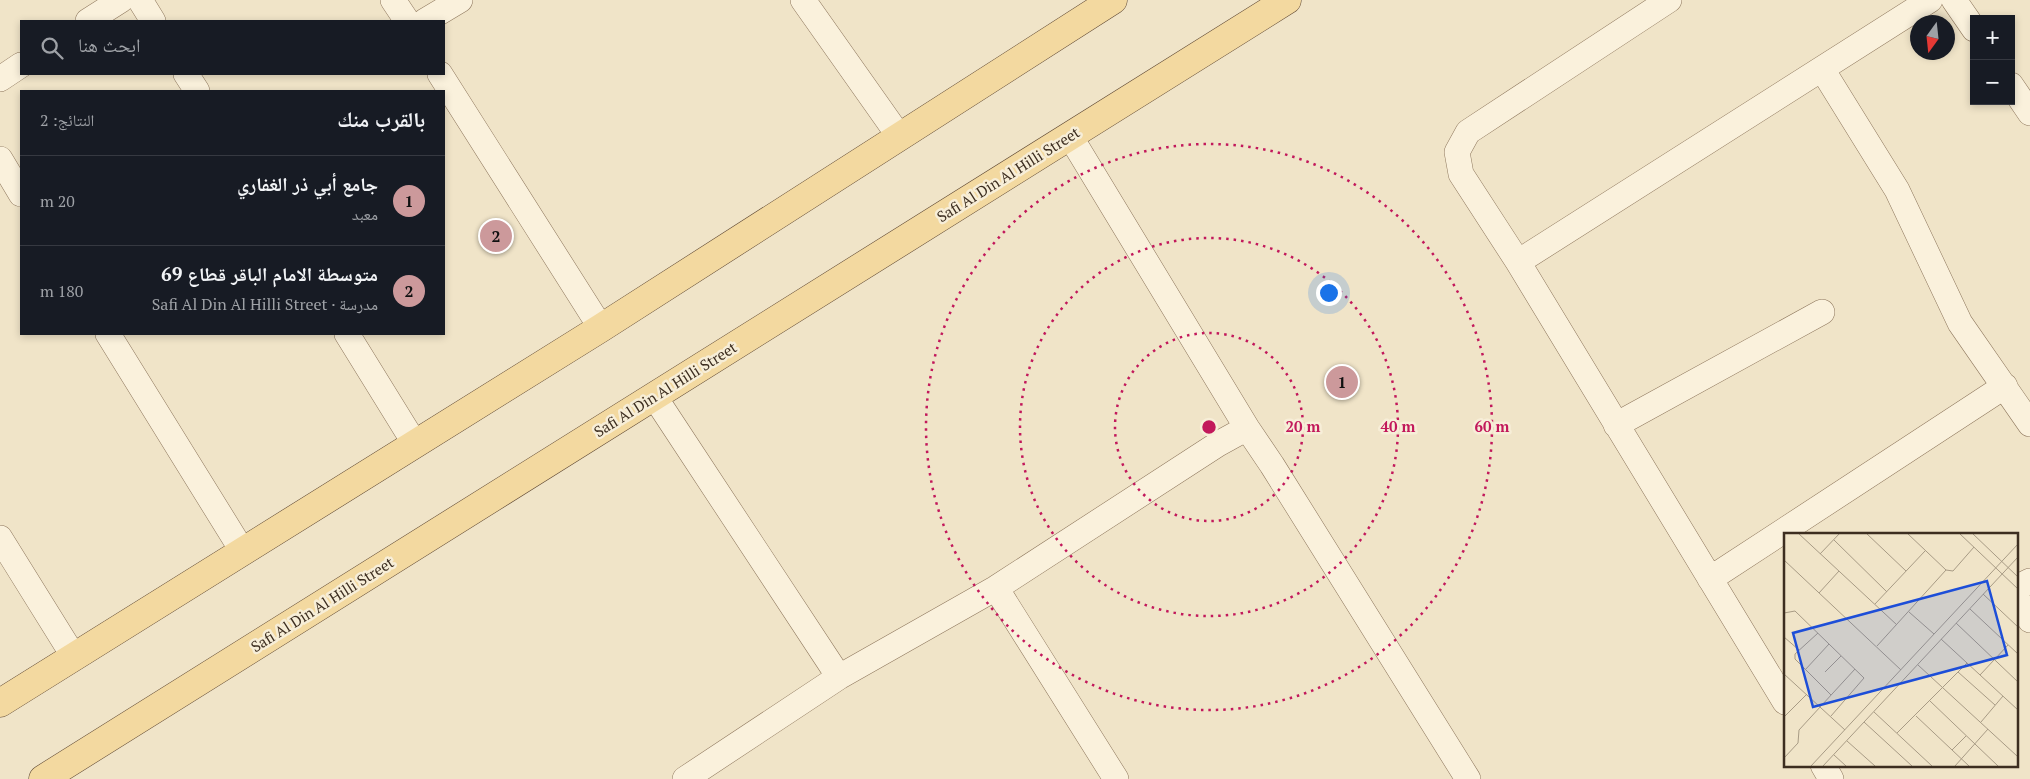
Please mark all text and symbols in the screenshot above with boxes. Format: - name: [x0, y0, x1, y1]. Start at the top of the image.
- north arrow: [1910, 15, 1955, 60]
- map controls: [1970, 15, 2015, 105]
- button: +: [1970, 15, 2015, 60]
- search box: [20, 20, 445, 75]
- text: ابحث هنا: [78, 32, 141, 57]
- icon: search: [38, 34, 66, 62]
- button: −: [1970, 60, 2015, 105]
- text: بالقرب منك: [337, 105, 425, 133]
- text: النتائج: 2: [40, 109, 94, 131]
- street label: Safi Al Din Al Hilli Street: [933, 122, 1084, 226]
- text: جامع أبي ذر الغفاري: [237, 171, 378, 196]
- text: 20 m: [40, 190, 75, 212]
- text: 1: [404, 190, 414, 212]
- text: معبد: [352, 203, 378, 225]
- pin: 2: [480, 217, 512, 255]
- text: متوسطة الامام الباقر قطاع 69: [161, 261, 378, 286]
- text: 180 m: [40, 280, 83, 302]
- text: 2: [404, 280, 414, 302]
- your location: [1316, 280, 1342, 306]
- text: مدرسة · Safi Al Din Al Hilli Street: [152, 293, 378, 315]
- street label: Safi Al Din Al Hilli Street: [590, 337, 741, 441]
- pin: 1: [1326, 363, 1358, 401]
- text: 20 m: [1286, 416, 1321, 436]
- text: 40 m: [1381, 416, 1416, 436]
- text: 60 m: [1475, 416, 1510, 436]
- centre of rings: [1200, 418, 1218, 436]
- inset map: [1784, 533, 2018, 766]
- street label: Safi Al Din Al Hilli Street: [247, 552, 398, 656]

